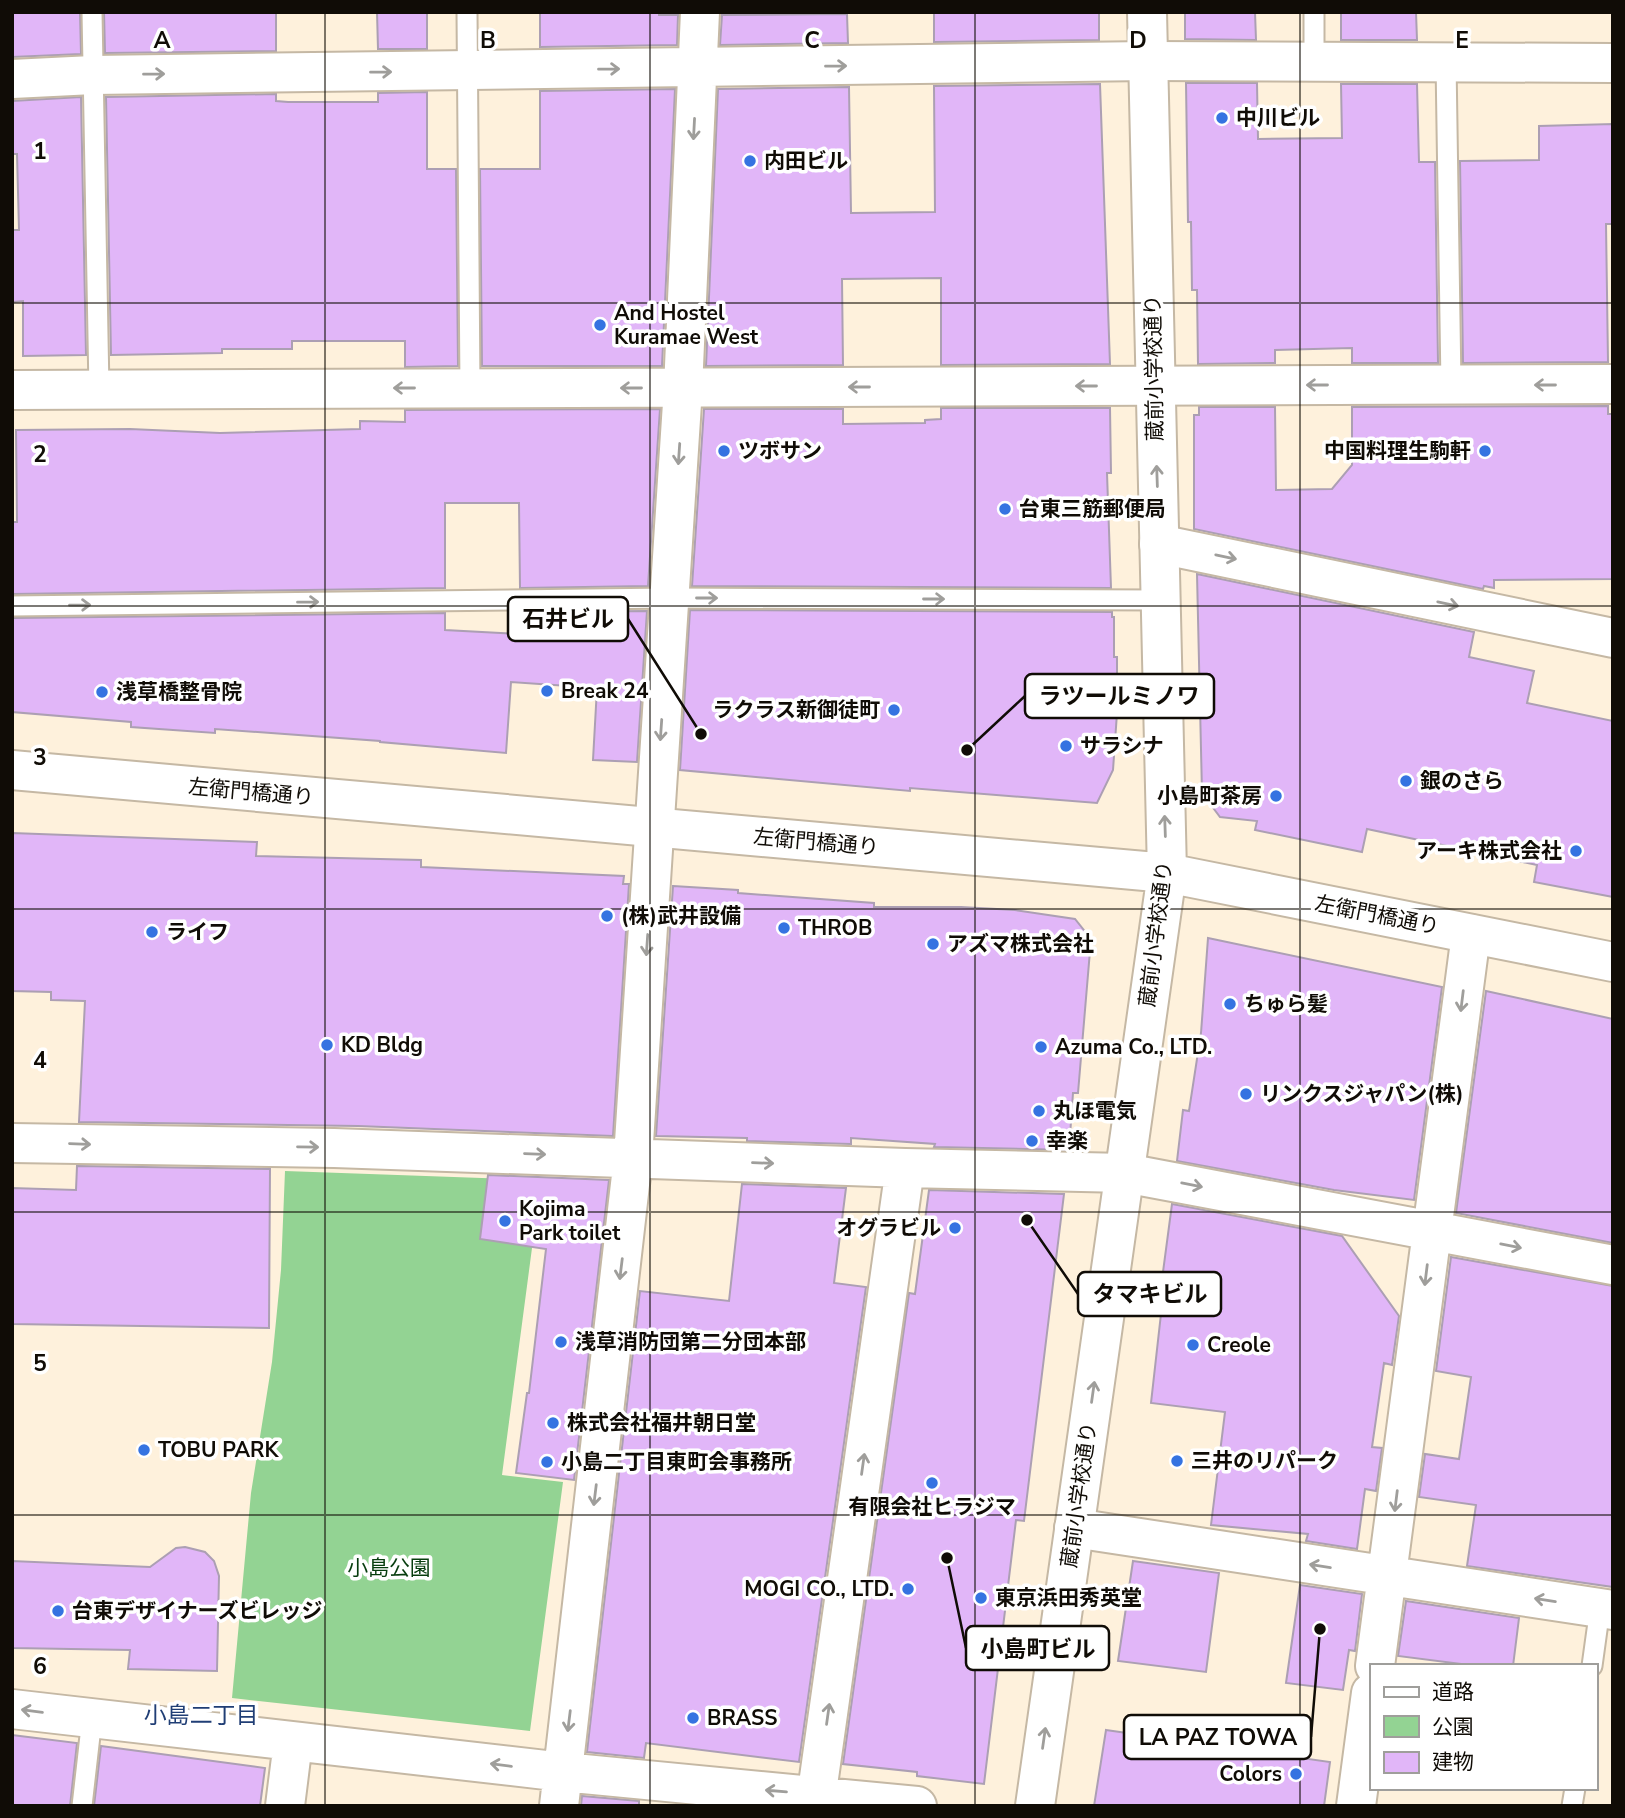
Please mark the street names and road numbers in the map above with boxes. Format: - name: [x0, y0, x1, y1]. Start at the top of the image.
- street label: 蔵前小学校通り: [1139, 294, 1169, 442]
- street label: 左衛門橋通り: [187, 773, 315, 811]
- street label: 左衛門橋通り: [752, 823, 880, 861]
- street label: 蔵前小学校通り: [1133, 859, 1179, 1009]
- street label: 左衛門橋通り: [1312, 889, 1442, 941]
- street label: 蔵前小学校通り: [1055, 1420, 1103, 1570]

